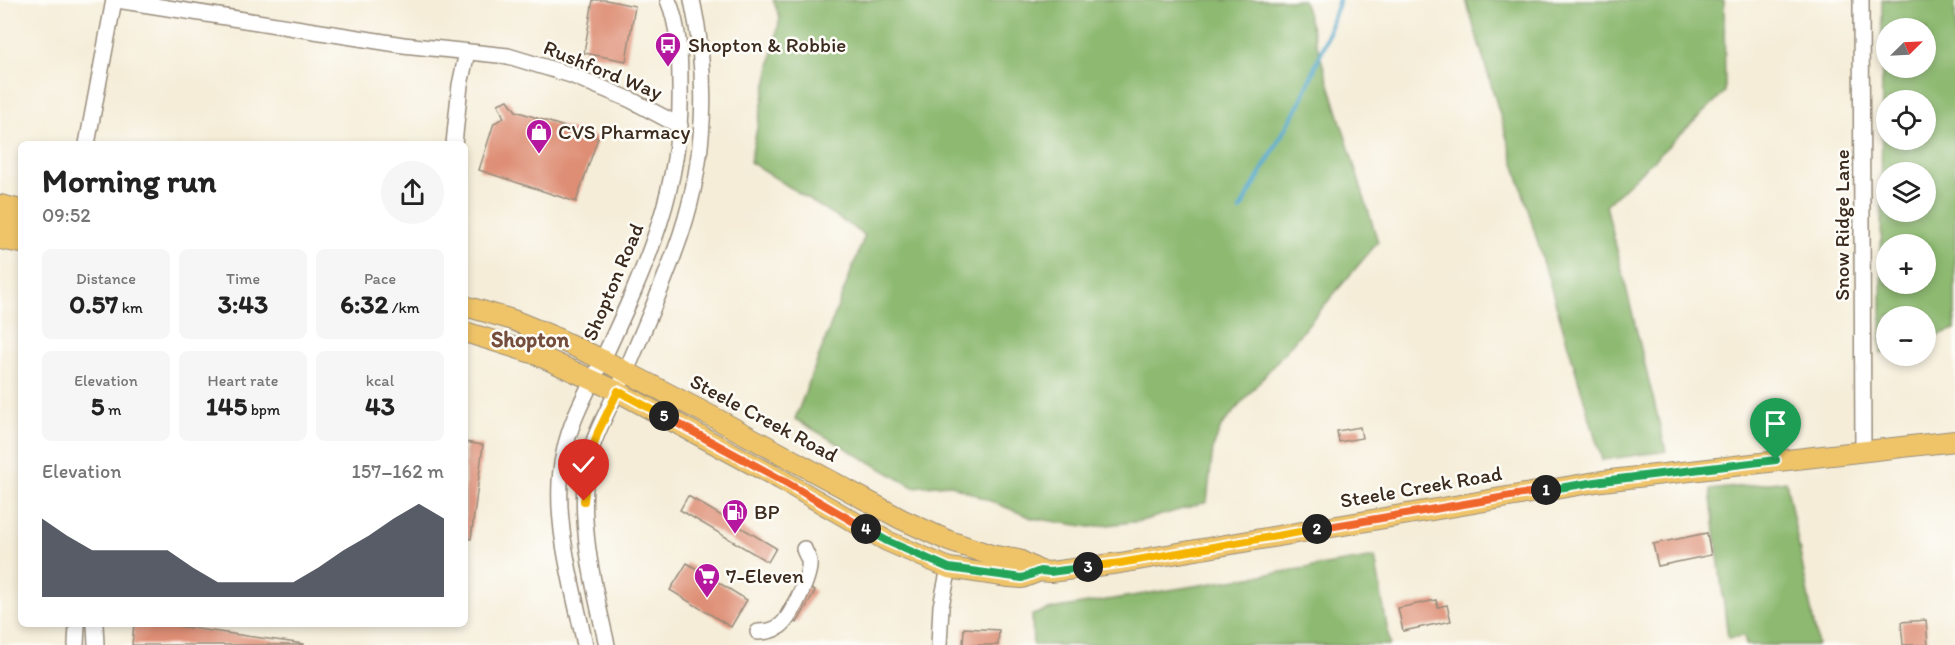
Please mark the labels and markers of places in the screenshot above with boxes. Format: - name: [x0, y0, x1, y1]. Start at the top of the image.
- bus stop icon: Shopton & Robbie: [653, 30, 683, 68]
- place label: Shopton & Robbie: [688, 32, 846, 57]
- shop icon: CVS Pharmacy: [524, 117, 554, 155]
- place label: CVS Pharmacy: [558, 119, 690, 144]
- pin: [1750, 398, 1801, 460]
- pin: 5: [649, 401, 679, 431]
- pin: [558, 439, 609, 501]
- pin: 1: [1531, 475, 1561, 505]
- fuel station icon: BP: [720, 497, 750, 535]
- place label: BP: [754, 499, 780, 524]
- pin: 4: [851, 514, 881, 544]
- pin: 2: [1302, 514, 1332, 544]
- pin: 3: [1073, 552, 1103, 582]
- supermarket icon: 7-Eleven: [692, 561, 722, 599]
- place label: 7-Eleven: [726, 563, 804, 588]

